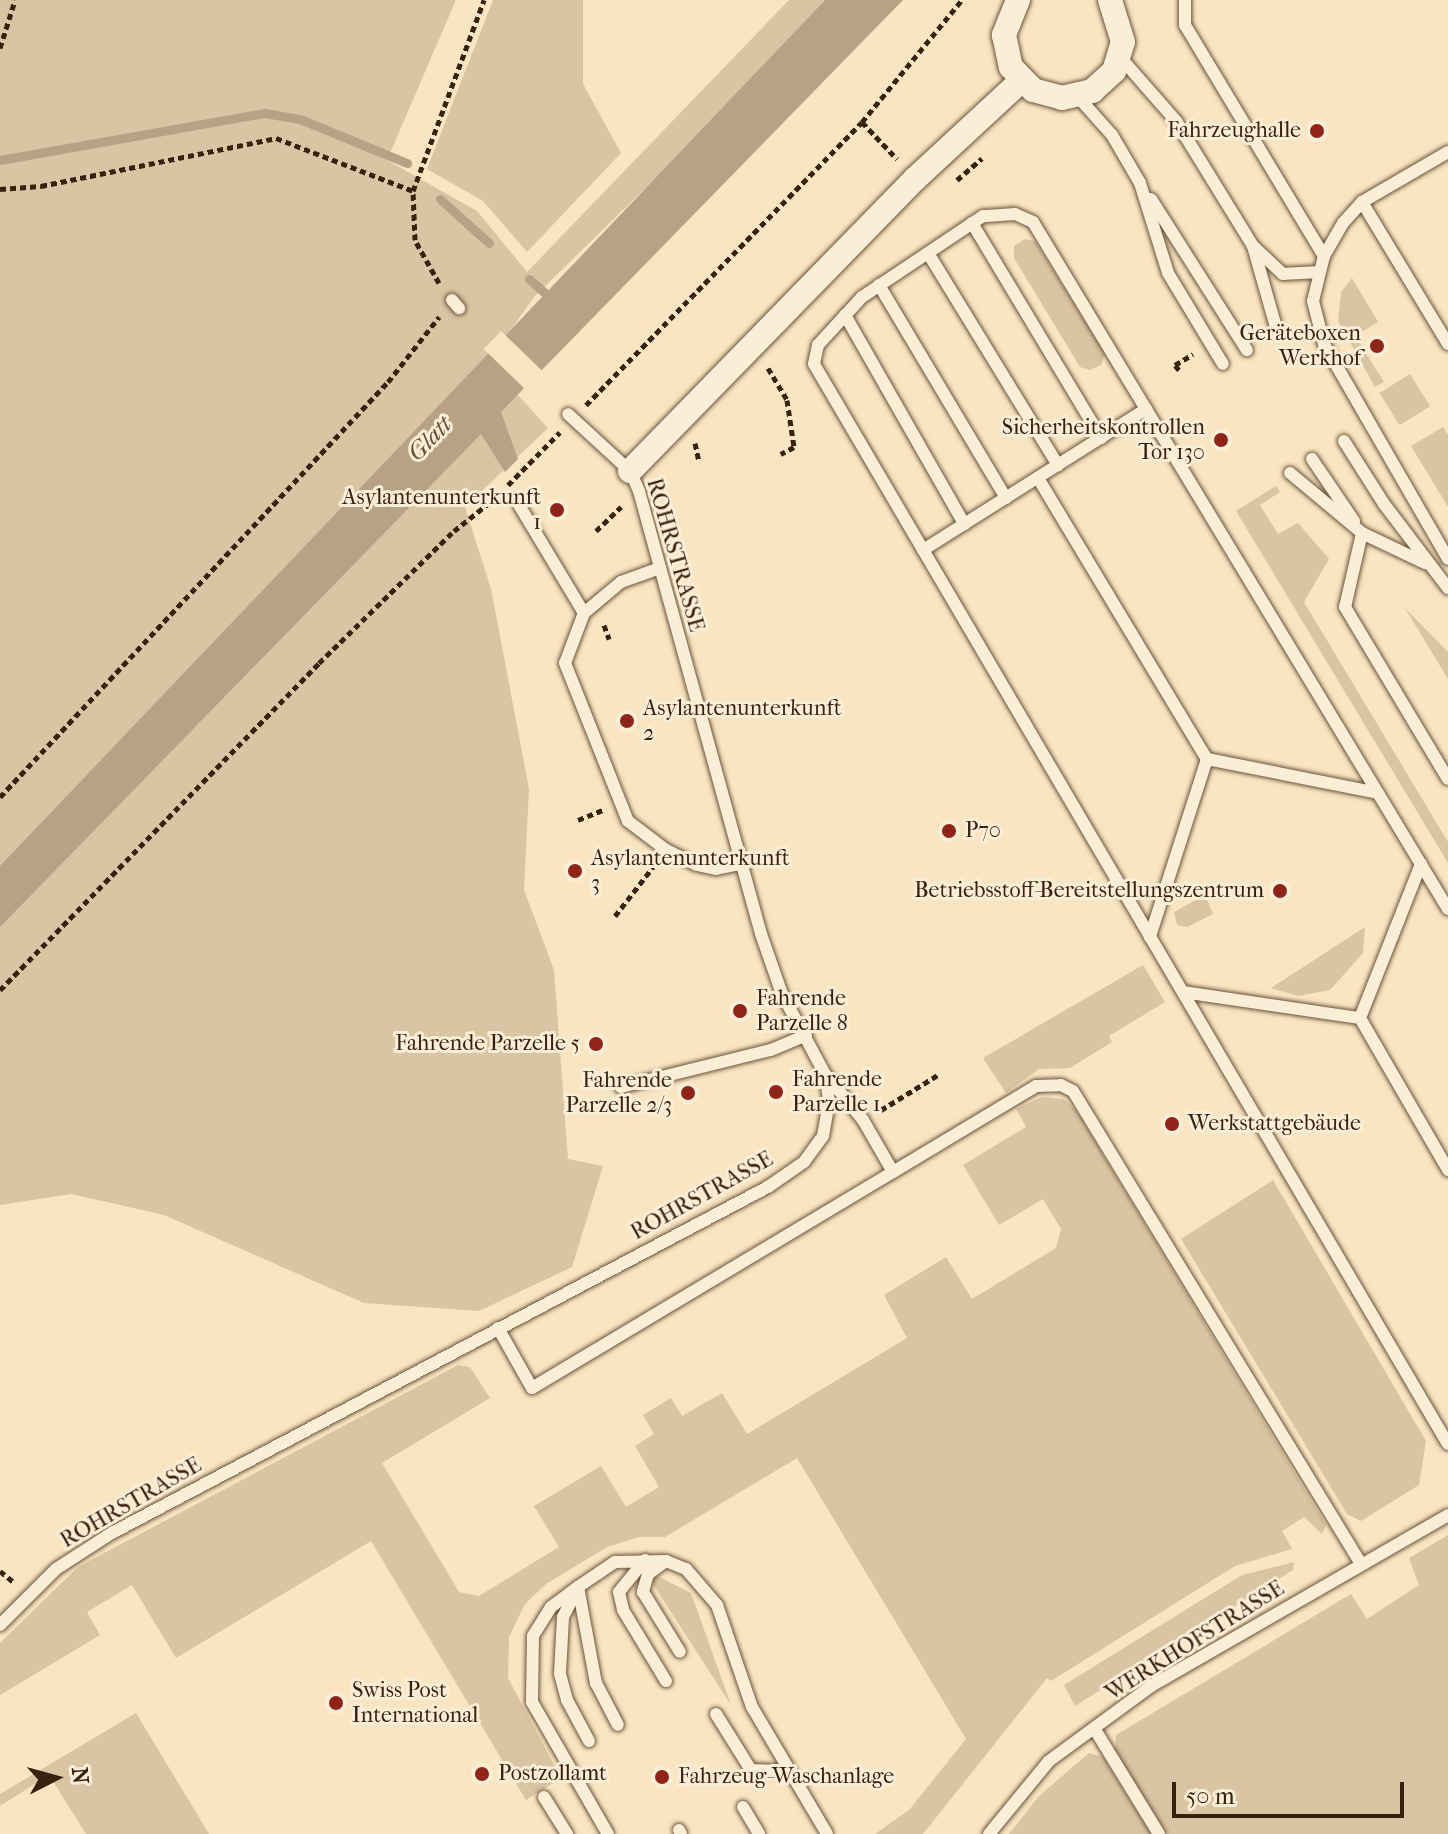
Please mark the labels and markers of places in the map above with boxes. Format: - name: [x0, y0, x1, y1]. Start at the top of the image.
- place label: Fahrzeughalle: [1167, 118, 1301, 144]
- marker: Fahrzeughalle: [1308, 122, 1326, 140]
- place label: Geräteboxen Werkhof: [1239, 320, 1361, 372]
- marker: Geräteboxen Werkhof: [1368, 337, 1386, 355]
- place label: Sicherheitskontrollen Tor 130: [1002, 414, 1205, 466]
- marker: Sicherheitskontrollen Tor 130: [1212, 431, 1230, 449]
- place label: Asylantenunterkunft 1: [342, 484, 541, 536]
- marker: Asylantenunterkunft 1: [548, 501, 566, 519]
- place label: Asylantenunterkunft 2: [643, 695, 842, 746]
- marker: Asylantenunterkunft 2: [618, 712, 636, 730]
- place label: P70: [965, 818, 1001, 844]
- marker: P70: [940, 822, 958, 840]
- place label: Asylantenunterkunft 3: [591, 845, 790, 896]
- marker: Asylantenunterkunft 3: [566, 862, 584, 880]
- place label: Betriebsstoff-Bereitstellungszentrum: [914, 878, 1264, 904]
- marker: Betriebsstoff-Bereitstellungszentrum: [1271, 882, 1289, 900]
- place label: Fahrende Parzelle 8: [756, 985, 848, 1036]
- marker: Fahrende Parzelle 8: [731, 1002, 749, 1020]
- place label: Fahrende Parzelle 5: [395, 1031, 580, 1057]
- marker: Fahrende Parzelle 5: [587, 1035, 605, 1053]
- place label: Fahrende Parzelle 1: [792, 1066, 882, 1118]
- place label: Fahrende Parzelle 2/3: [566, 1067, 672, 1118]
- marker: Fahrende Parzelle 1: [767, 1083, 785, 1101]
- marker: Fahrende Parzelle 2/3: [679, 1084, 697, 1102]
- place label: Werkstattgebäude: [1188, 1111, 1361, 1137]
- marker: Werkstattgebäude: [1163, 1115, 1181, 1133]
- place label: Swiss Post International: [352, 1677, 478, 1728]
- marker: Swiss Post International: [327, 1694, 345, 1712]
- place label: Postzollamt: [498, 1761, 607, 1787]
- place label: Fahrzeug-Waschanlage: [678, 1764, 894, 1790]
- marker: Postzollamt: [473, 1765, 491, 1783]
- marker: Fahrzeug-Waschanlage: [653, 1768, 671, 1786]

